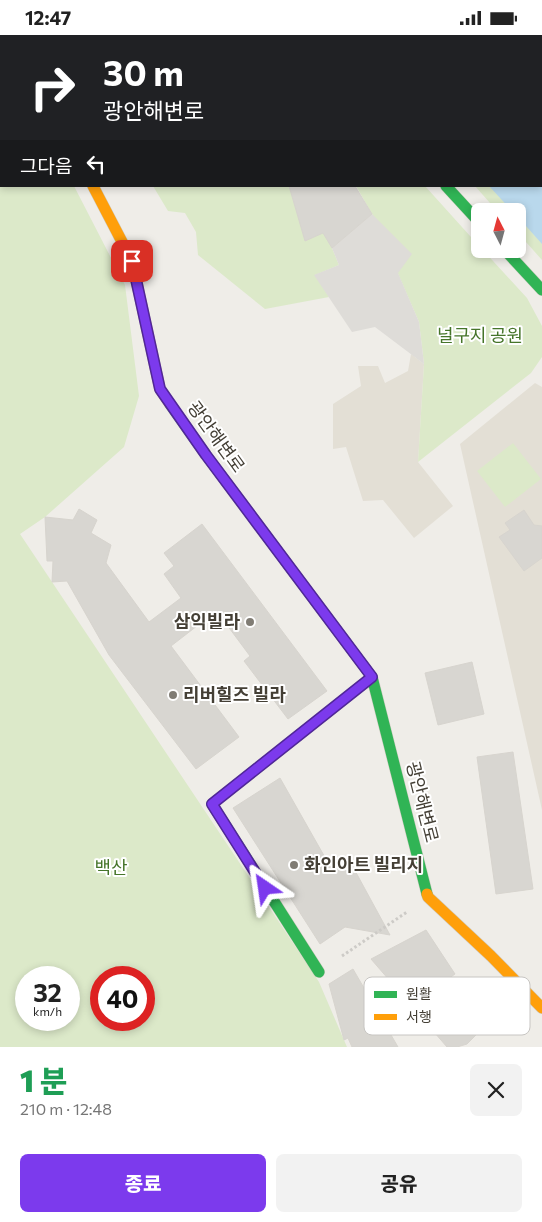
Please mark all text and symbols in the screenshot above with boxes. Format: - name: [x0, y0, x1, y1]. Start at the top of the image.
- text: 12:47: [25, 6, 71, 29]
- text: 30 m: [103, 50, 184, 93]
- icon: right: [20, 55, 85, 120]
- text: 광안해변로: [103, 97, 204, 124]
- icon: left: [82, 150, 110, 178]
- text: 그다음: [20, 154, 72, 177]
- north arrow: [471, 203, 526, 257]
- map controls: [471, 203, 526, 258]
- pin: [111, 240, 153, 282]
- icon: arrive: [118, 247, 146, 275]
- park label: 널구지 공원: [437, 324, 523, 346]
- street label: 광안해변로: [184, 396, 250, 476]
- place label: 삼익빌라: [174, 610, 240, 632]
- marker: 삼익빌라: [244, 616, 256, 628]
- place label: 리버힐즈 빌라: [183, 683, 286, 705]
- marker: 리버힐즈 빌라: [167, 689, 179, 701]
- street label: 광안해변로: [402, 759, 444, 845]
- place label: 화인아트 빌리지: [304, 853, 423, 875]
- park label: 백산: [94, 856, 128, 878]
- marker: 화인아트 빌리지: [288, 859, 300, 871]
- position arrow: [238, 861, 290, 913]
- speed limit sign: 40: [90, 966, 155, 1031]
- text: 32: [33, 977, 62, 1007]
- legend: [364, 977, 530, 1035]
- text: 원활: [406, 985, 432, 1002]
- text: km/h: [33, 1004, 62, 1018]
- text: 서행: [406, 1008, 432, 1025]
- text: 1 분: [20, 1061, 67, 1098]
- button: close: [470, 1064, 522, 1116]
- text: 210 m · 12:48: [20, 1099, 112, 1118]
- button: 종료: [20, 1154, 266, 1212]
- button: 공유: [276, 1154, 522, 1212]

